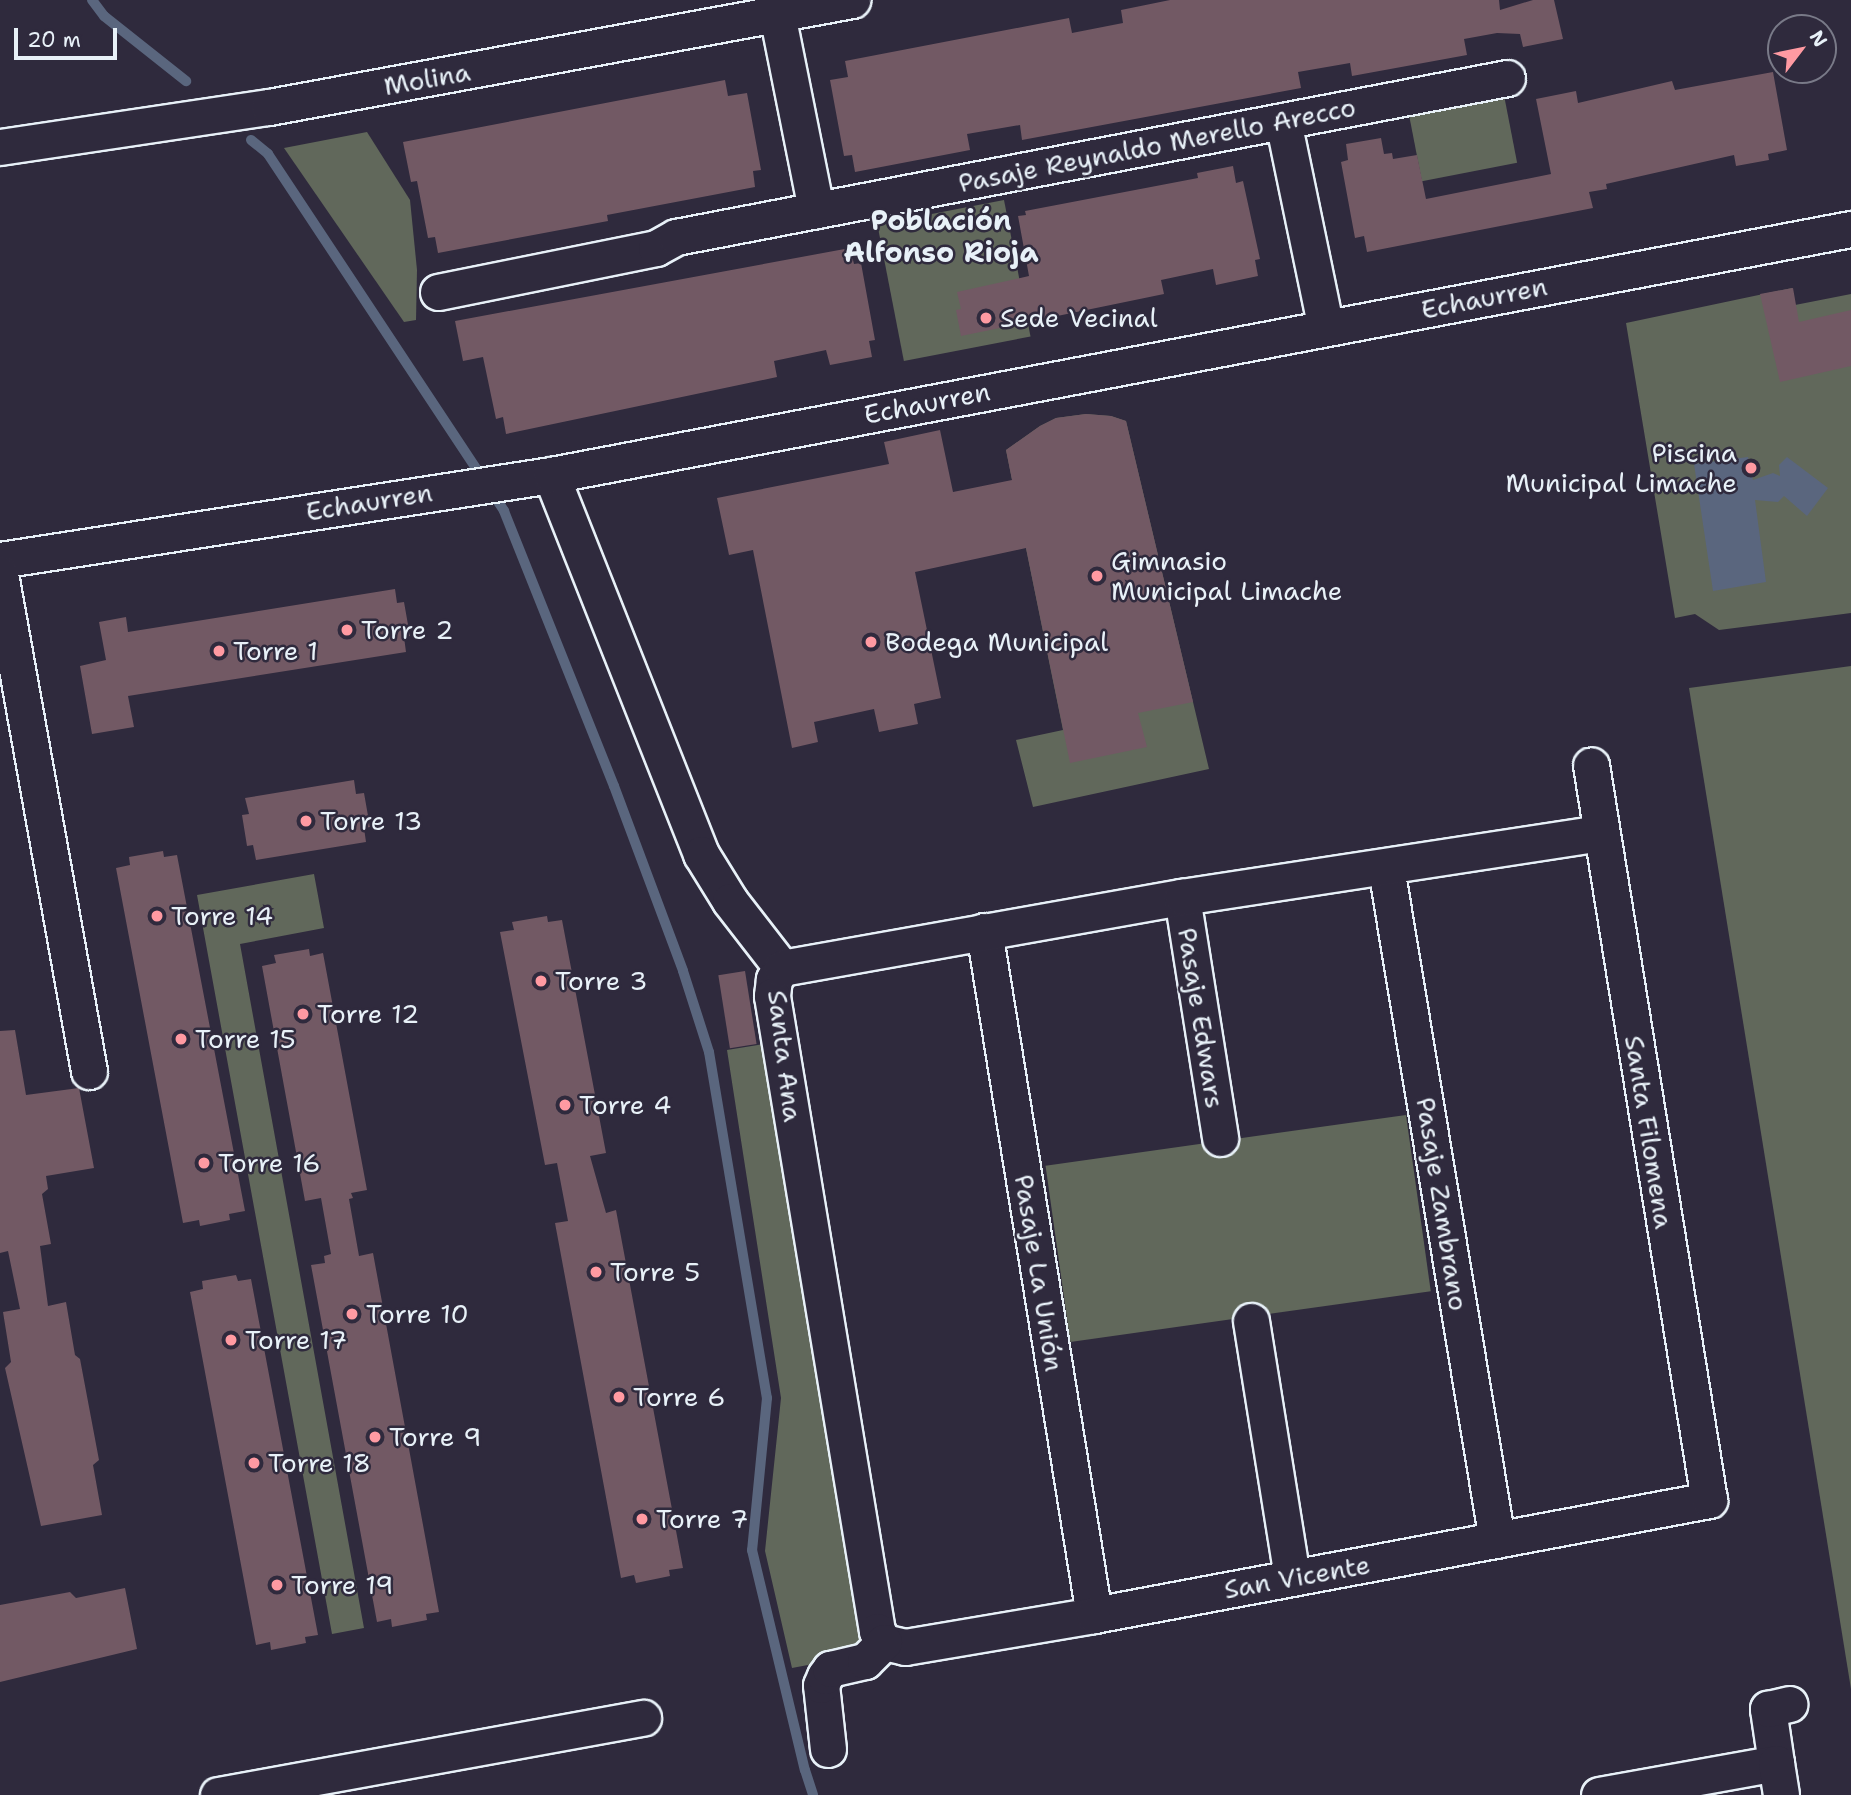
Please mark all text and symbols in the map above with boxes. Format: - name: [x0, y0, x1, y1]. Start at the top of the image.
- scale bar: [18, 14, 121, 58]
- north arrow: [1767, 14, 1837, 84]
- text: 20 m: [27, 26, 81, 54]
- text: N: [1804, 26, 1833, 52]
- street label: Molina: [381, 56, 473, 102]
- street label: Pasaje Reynaldo Merello Arecco: [956, 91, 1358, 199]
- district label: Población Alfonso Rioja: [843, 203, 1039, 269]
- street label: Echaurren: [1418, 271, 1550, 325]
- place label: Sede Vecinal: [1000, 302, 1158, 334]
- marker: Sede Vecinal: [978, 310, 994, 326]
- street label: Echaurren: [861, 376, 993, 430]
- place label: Piscina Municipal Limache: [1505, 437, 1737, 498]
- marker: Piscina Municipal Limache: [1743, 460, 1759, 476]
- street label: Echaurren: [304, 477, 434, 527]
- place label: Gimnasio Municipal Limache: [1111, 545, 1343, 606]
- marker: Gimnasio Municipal Limache: [1089, 568, 1105, 584]
- place label: Torre 2: [361, 614, 454, 646]
- marker: Torre 2: [339, 622, 355, 638]
- place label: Bodega Municipal: [885, 626, 1108, 658]
- marker: Bodega Municipal: [863, 634, 879, 650]
- place label: Torre 1: [233, 635, 318, 667]
- marker: Torre 1: [211, 643, 227, 659]
- place label: Torre 13: [320, 805, 422, 837]
- marker: Torre 13: [298, 813, 314, 829]
- place label: Torre 14: [171, 900, 273, 932]
- marker: Torre 14: [149, 908, 165, 924]
- street label: Pasaje Edwars: [1171, 926, 1231, 1110]
- place label: Torre 3: [555, 965, 648, 997]
- marker: Torre 3: [533, 973, 549, 989]
- street label: Santa Ana: [761, 988, 809, 1124]
- place label: Torre 12: [317, 998, 419, 1030]
- marker: Torre 12: [295, 1006, 311, 1022]
- place label: Torre 15: [195, 1023, 296, 1055]
- marker: Torre 15: [173, 1031, 189, 1047]
- street label: Santa Filomena: [1618, 1033, 1680, 1231]
- place label: Torre 4: [579, 1089, 672, 1121]
- street label: Pasaje Zambrano: [1410, 1095, 1474, 1313]
- marker: Torre 4: [557, 1097, 573, 1113]
- place label: Torre 16: [218, 1147, 321, 1179]
- marker: Torre 16: [196, 1155, 212, 1171]
- street label: Pasaje La Unión: [1008, 1172, 1070, 1374]
- place label: Torre 5: [610, 1256, 700, 1288]
- marker: Torre 5: [588, 1264, 604, 1280]
- place label: Torre 10: [366, 1298, 469, 1330]
- marker: Torre 10: [344, 1306, 360, 1322]
- place label: Torre 17: [245, 1324, 347, 1356]
- marker: Torre 17: [223, 1332, 239, 1348]
- place label: Torre 6: [633, 1381, 726, 1413]
- marker: Torre 6: [611, 1389, 627, 1405]
- place label: Torre 9: [389, 1421, 482, 1453]
- marker: Torre 9: [367, 1429, 383, 1445]
- place label: Torre 18: [268, 1447, 371, 1479]
- marker: Torre 18: [246, 1455, 262, 1471]
- place label: Torre 7: [656, 1503, 749, 1535]
- marker: Torre 7: [634, 1511, 650, 1527]
- street label: San Vicente: [1222, 1549, 1372, 1605]
- place label: Torre 19: [291, 1569, 393, 1601]
- marker: Torre 19: [269, 1577, 285, 1593]

